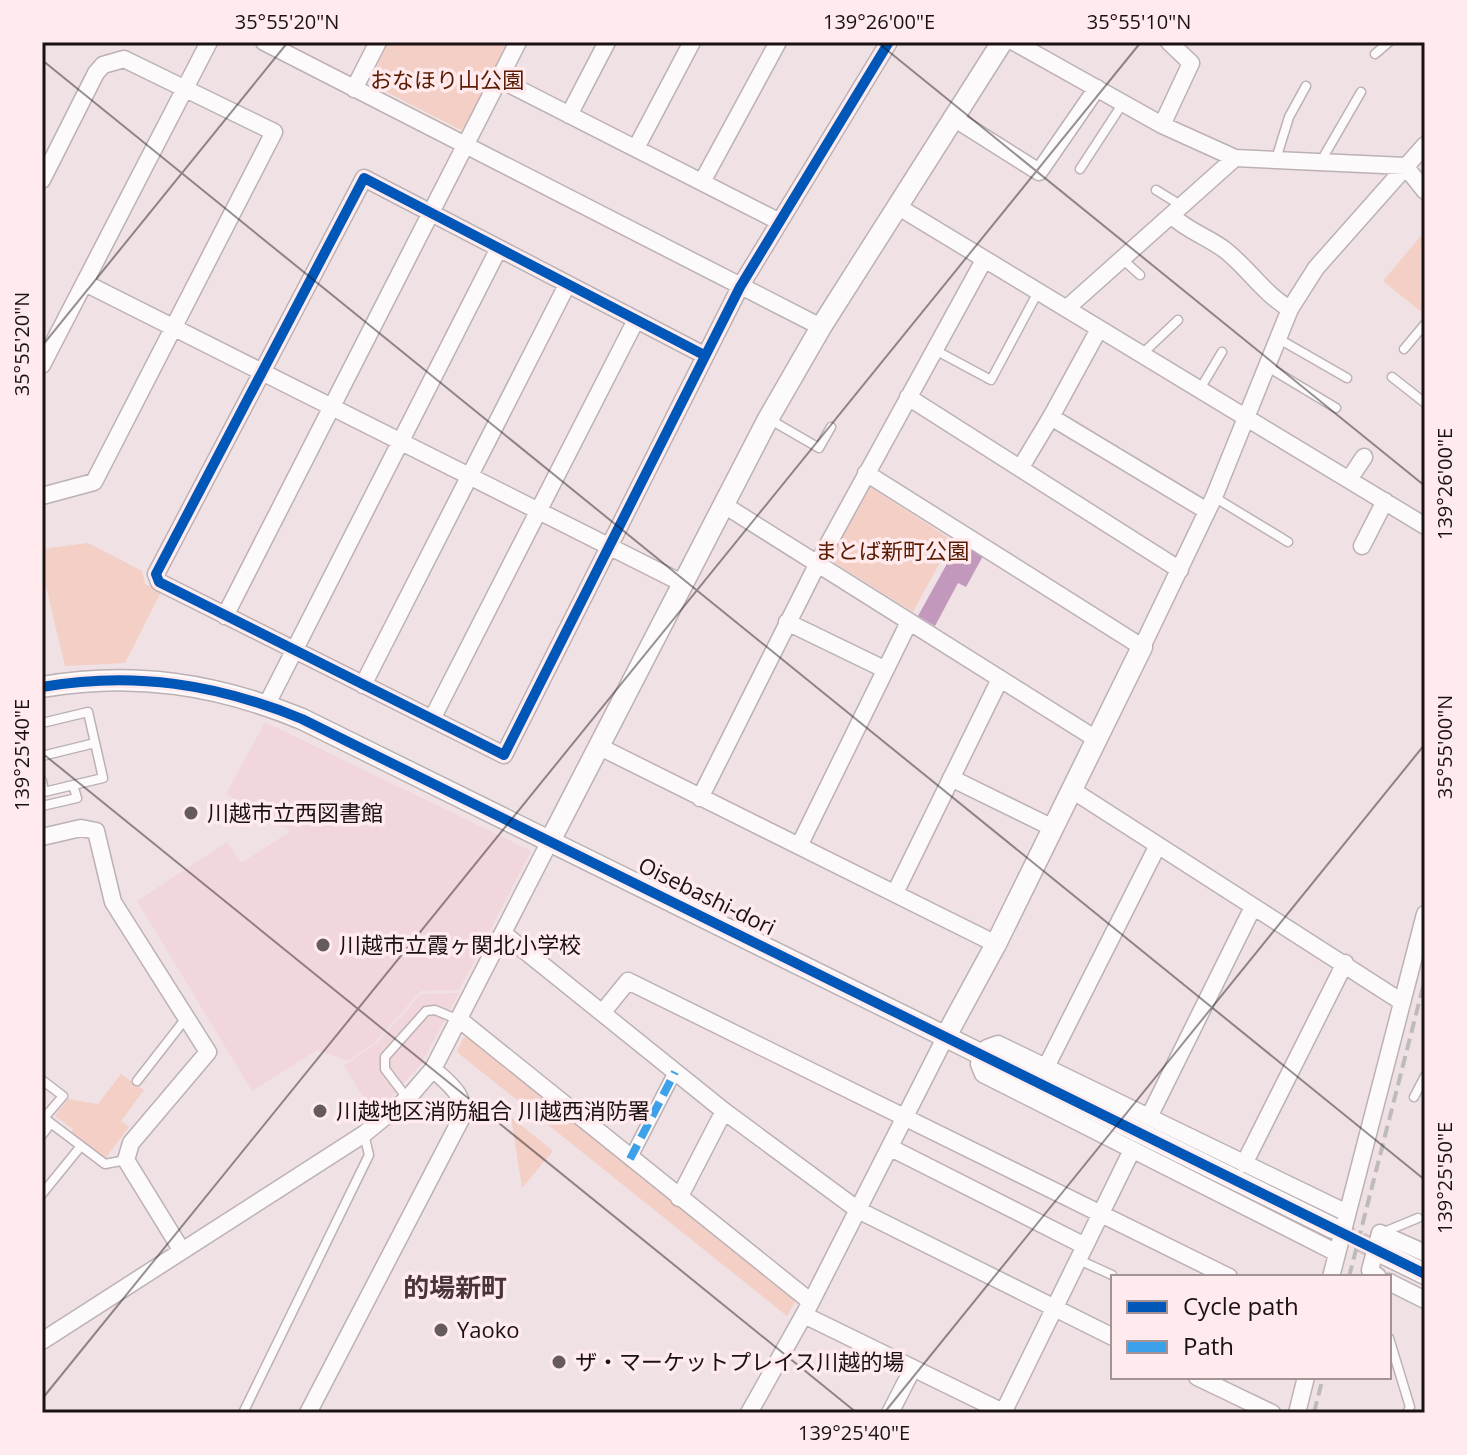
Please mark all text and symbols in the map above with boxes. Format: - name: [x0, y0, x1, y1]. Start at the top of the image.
- text: 35°55'20"N: [235, 8, 339, 35]
- text: 139°26'00"E: [823, 8, 935, 35]
- text: 35°55'10"N: [1087, 8, 1191, 35]
- park label: おなほり山公園: [370, 64, 524, 94]
- text: 35°55'20"N: [8, 292, 35, 396]
- text: 139°26'00"E: [1431, 428, 1458, 540]
- park label: まとば新町公園: [815, 535, 969, 565]
- text: 35°55'00"N: [1431, 695, 1458, 799]
- text: 139°25'40"E: [8, 699, 35, 811]
- place label: 川越市立西図書館: [207, 797, 383, 827]
- marker: 川越市立西図書館: [182, 804, 200, 822]
- street label: Oisebashi-dori: [634, 849, 781, 941]
- place label: 川越市立霞ヶ関北小学校: [339, 929, 581, 959]
- marker: 川越市立霞ヶ関北小学校: [314, 936, 332, 954]
- place label: 川越地区消防組合 川越西消防署: [336, 1095, 650, 1125]
- marker: 川越地区消防組合 川越西消防署: [311, 1102, 329, 1120]
- text: 139°25'50"E: [1431, 1122, 1458, 1234]
- district label: 的場新町: [403, 1269, 507, 1305]
- legend: [1111, 1275, 1391, 1379]
- text: Cycle path: [1183, 1289, 1299, 1322]
- place label: Yaoko: [457, 1314, 520, 1344]
- marker: Yaoko: [432, 1321, 450, 1339]
- text: Path: [1183, 1329, 1234, 1362]
- place label: ザ・マーケットプレイス川越的場: [575, 1346, 904, 1376]
- marker: ザ・マーケットプレイス川越的場: [550, 1353, 568, 1371]
- text: 139°25'40"E: [798, 1419, 910, 1446]

